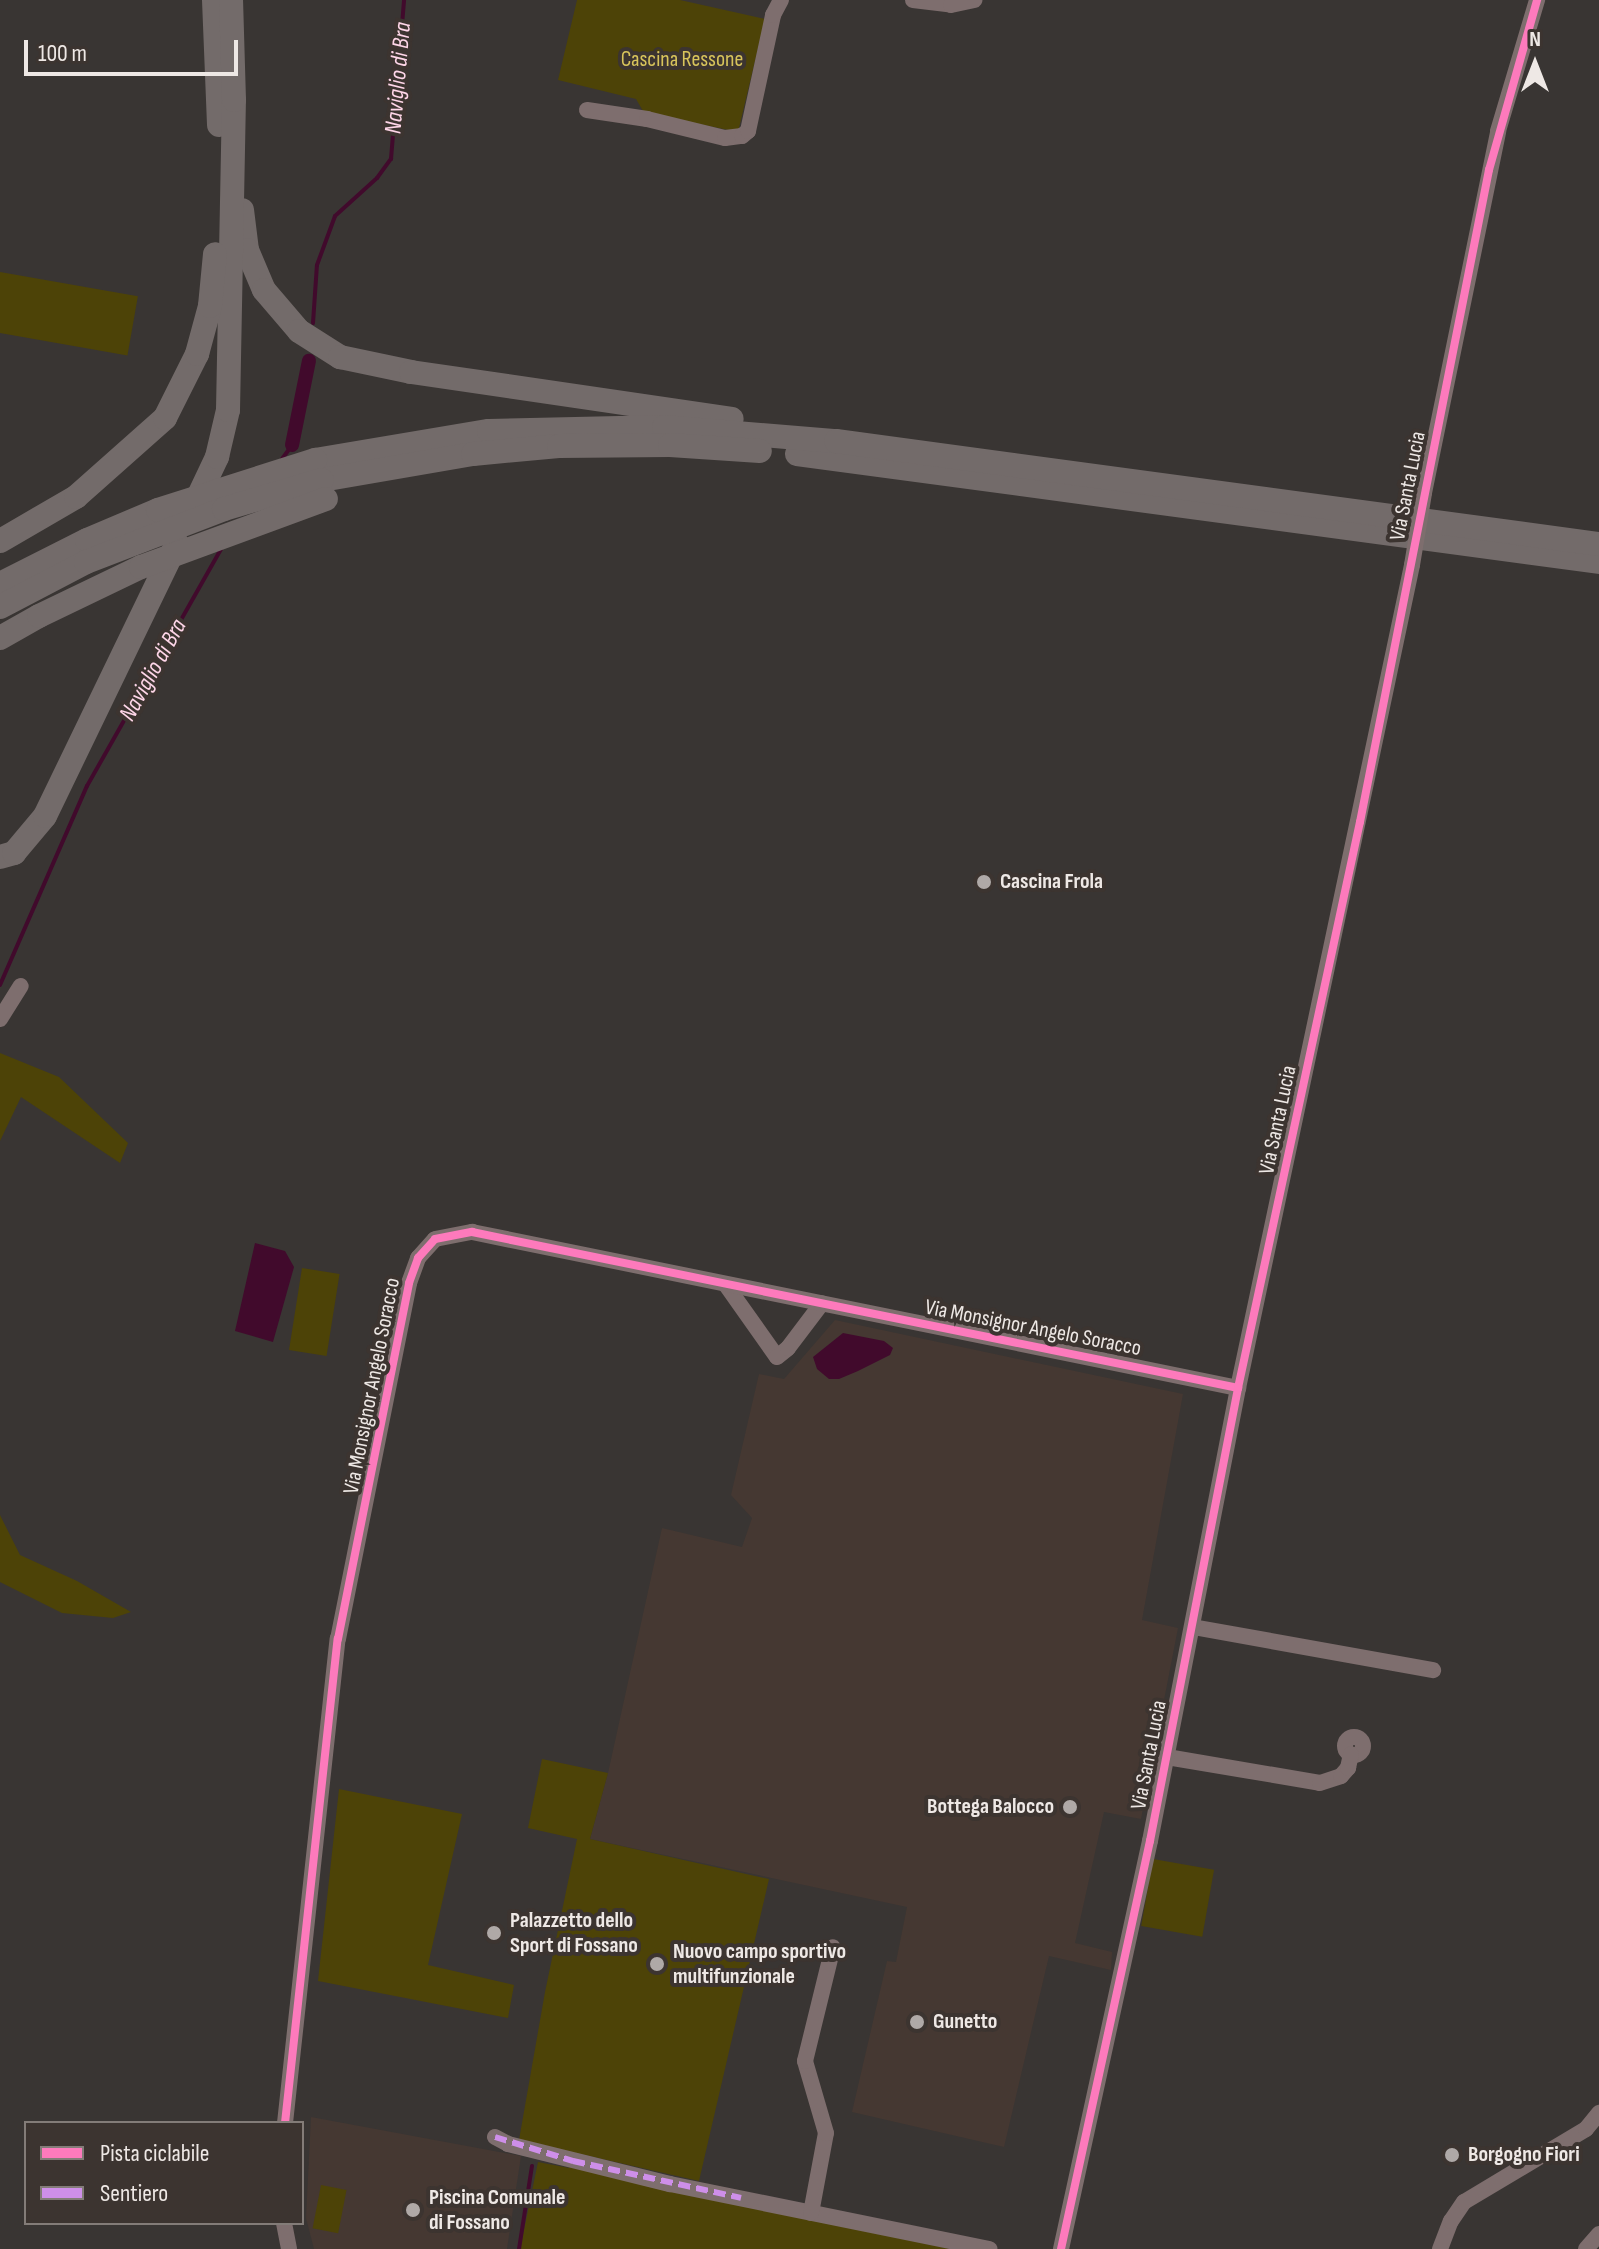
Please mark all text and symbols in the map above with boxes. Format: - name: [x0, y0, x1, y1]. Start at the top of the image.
- water label: Naviglio di Bra: [379, 21, 417, 135]
- scale bar: [28, 24, 242, 74]
- north arrow: [1495, 24, 1575, 104]
- text: N: [1529, 26, 1541, 53]
- text: 100 m: [38, 39, 87, 68]
- park label: Cascina Ressone: [621, 47, 743, 73]
- street label: Via Santa Lucia: [1384, 429, 1432, 543]
- water label: Naviglio di Bra: [113, 614, 193, 726]
- place label: Cascina Frola: [1000, 869, 1103, 895]
- marker: Cascina Frola: [975, 873, 993, 891]
- street label: Via Santa Lucia: [1254, 1063, 1302, 1177]
- street label: Via Monsignor Angelo Soracco: [338, 1276, 406, 1496]
- street label: Via Monsignor Angelo Soracco: [923, 1294, 1143, 1362]
- street label: Via Santa Lucia: [1125, 1698, 1173, 1812]
- place label: Bottega Balocco: [927, 1794, 1054, 1820]
- marker: Bottega Balocco: [1061, 1798, 1079, 1816]
- place label: Palazzetto dello Sport di Fossano: [510, 1907, 638, 1958]
- marker: Palazzetto dello Sport di Fossano: [485, 1924, 503, 1942]
- place label: Nuovo campo sportivo multifunzionale: [673, 1938, 846, 1990]
- marker: Nuovo campo sportivo multifunzionale: [648, 1955, 666, 1973]
- place label: Gunetto: [933, 2009, 997, 2035]
- marker: Gunetto: [908, 2013, 926, 2031]
- legend: [24, 2121, 304, 2225]
- text: Pista ciclabile: [100, 2139, 209, 2168]
- place label: Borgogno Fiori: [1468, 2142, 1580, 2168]
- marker: Borgogno Fiori: [1443, 2146, 1461, 2164]
- text: Sentiero: [100, 2179, 168, 2208]
- place label: Piscina Comunale di Fossano: [429, 2184, 565, 2236]
- marker: Piscina Comunale di Fossano: [404, 2201, 422, 2219]

